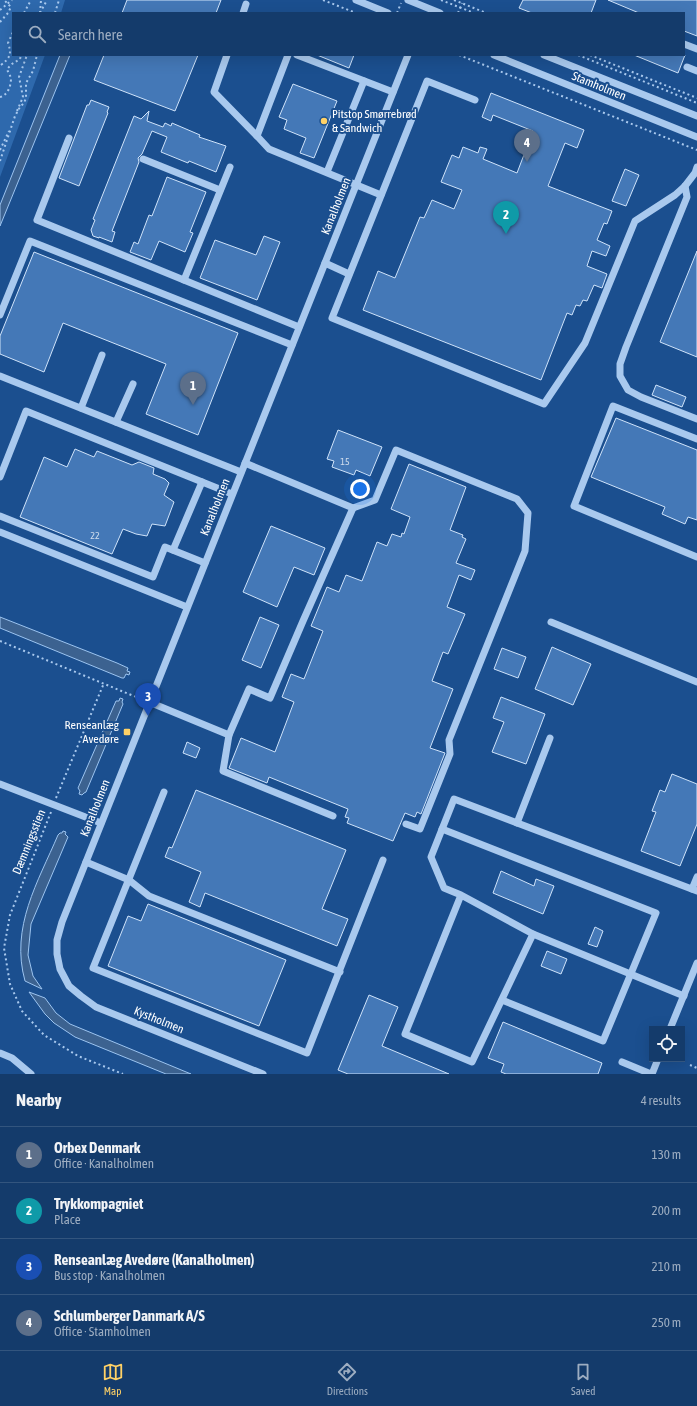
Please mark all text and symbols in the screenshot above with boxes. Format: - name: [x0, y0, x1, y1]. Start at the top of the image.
- search box: [12, 12, 685, 56]
- icon: search: [26, 23, 48, 45]
- text: Search here: [58, 26, 123, 43]
- street label: Stamholmen: [570, 69, 628, 103]
- place label: Pitstop Smørrebrød & Sandwich: [332, 107, 417, 135]
- marker: Pitstop Smørrebrød & Sandwich: [319, 116, 329, 126]
- pin: 4: [514, 129, 540, 162]
- street label: Kanalholmen: [318, 175, 354, 237]
- pin: 2: [493, 201, 519, 234]
- pin: 1: [180, 372, 206, 405]
- house number: 15: [340, 456, 350, 467]
- street label: Kanalholmen: [197, 476, 233, 538]
- your location: [350, 479, 370, 499]
- house number: 22: [90, 530, 100, 541]
- pin: 3: [135, 683, 161, 716]
- place label: Renseanlæg Avedøre: [65, 718, 120, 746]
- marker: Renseanlæg Avedøre: [122, 727, 132, 737]
- street label: Kanalholmen: [77, 777, 113, 839]
- street label: Dæmningsstien: [10, 808, 48, 876]
- street label: Kystholmen: [132, 1004, 186, 1036]
- map controls: [649, 1026, 685, 1062]
- button: locate: [649, 1026, 685, 1062]
- text: Nearby: [16, 1090, 62, 1110]
- text: 4 results: [641, 1093, 681, 1108]
- text: Orbex Denmark: [54, 1139, 140, 1156]
- text: 1: [26, 1147, 32, 1162]
- text: 130 m: [652, 1147, 681, 1162]
- text: Office · Kanalholmen: [54, 1156, 154, 1171]
- text: Trykkompagniet: [54, 1195, 143, 1212]
- text: 2: [26, 1203, 32, 1218]
- text: 200 m: [652, 1203, 681, 1218]
- text: Place: [54, 1212, 81, 1227]
- text: Renseanlæg Avedøre (Kanalholmen): [54, 1251, 254, 1268]
- text: 3: [26, 1259, 32, 1274]
- text: 210 m: [652, 1259, 681, 1274]
- text: Bus stop · Kanalholmen: [54, 1268, 165, 1283]
- text: Schlumberger Danmark A/S: [54, 1307, 205, 1324]
- text: 4: [26, 1315, 32, 1330]
- text: 250 m: [652, 1315, 681, 1330]
- text: Office · Stamholmen: [54, 1324, 151, 1339]
- tab: Map: [102, 1361, 124, 1397]
- tab: Directions: [327, 1361, 368, 1397]
- tab: Saved: [571, 1361, 595, 1397]

